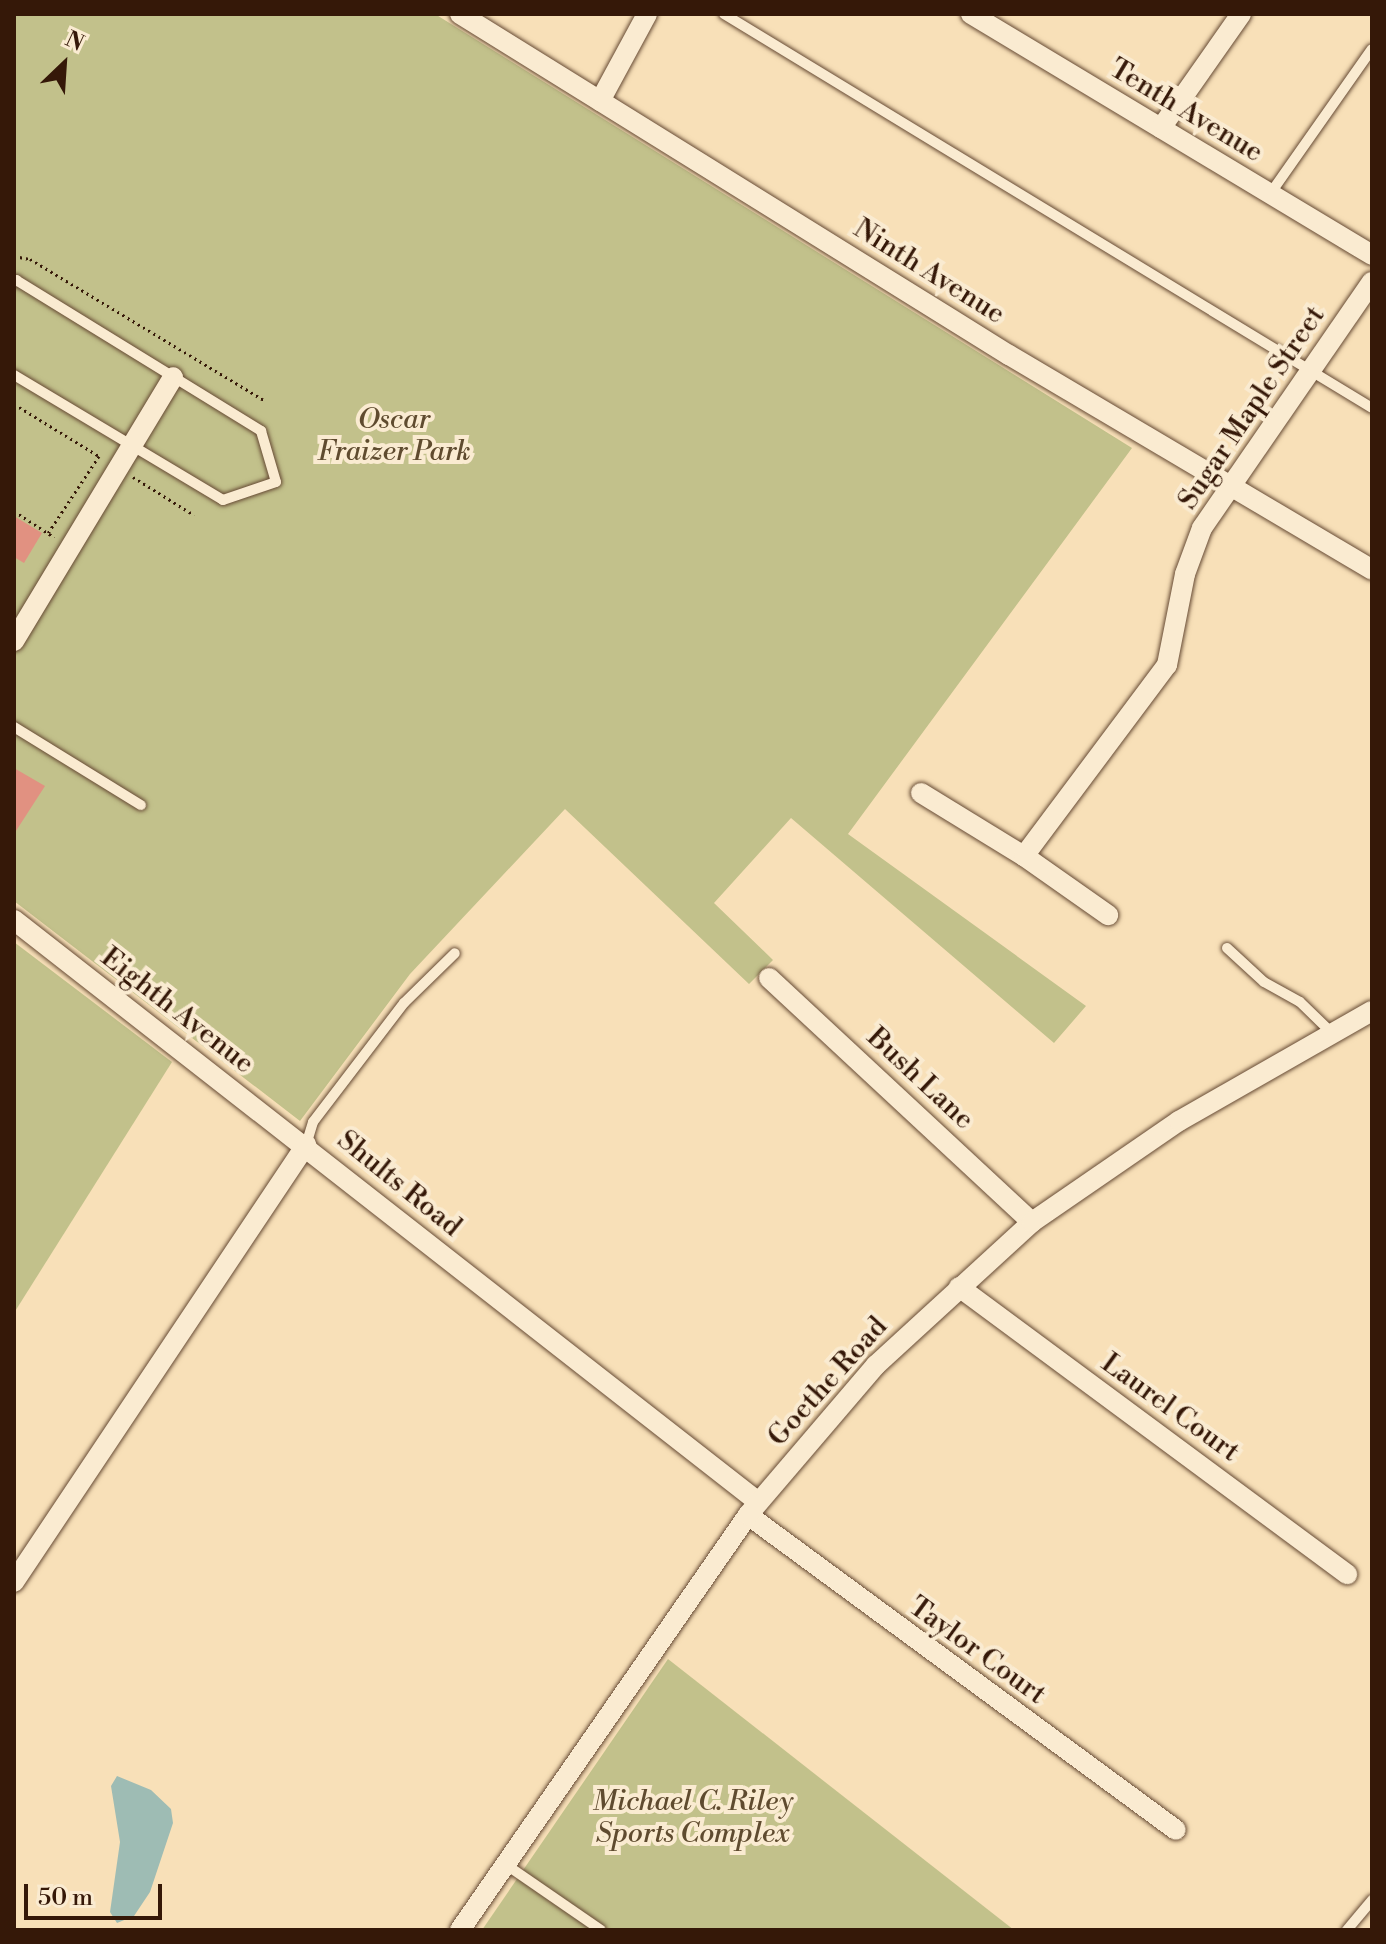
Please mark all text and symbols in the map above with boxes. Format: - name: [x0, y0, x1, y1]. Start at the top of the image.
- north arrow: [24, 24, 104, 104]
- text: N: [61, 26, 88, 58]
- street label: Tenth Avenue: [1103, 52, 1269, 170]
- street label: Ninth Avenue: [847, 212, 1011, 332]
- street label: Sugar Maple Street: [1172, 300, 1332, 516]
- park label: Oscar Fraizer Park: [317, 403, 471, 469]
- street label: Eighth Avenue: [94, 941, 260, 1081]
- street label: Bush Lane: [860, 1021, 980, 1137]
- street label: Shults Road: [330, 1124, 468, 1244]
- street label: Goethe Road: [761, 1310, 895, 1454]
- street label: Laurel Court: [1094, 1347, 1246, 1469]
- street label: Taylor Court: [902, 1590, 1052, 1712]
- park label: Michael C. Riley Sports Complex: [593, 1785, 793, 1851]
- scale bar: [28, 1868, 166, 1918]
- text: 50 m: [38, 1883, 93, 1913]

